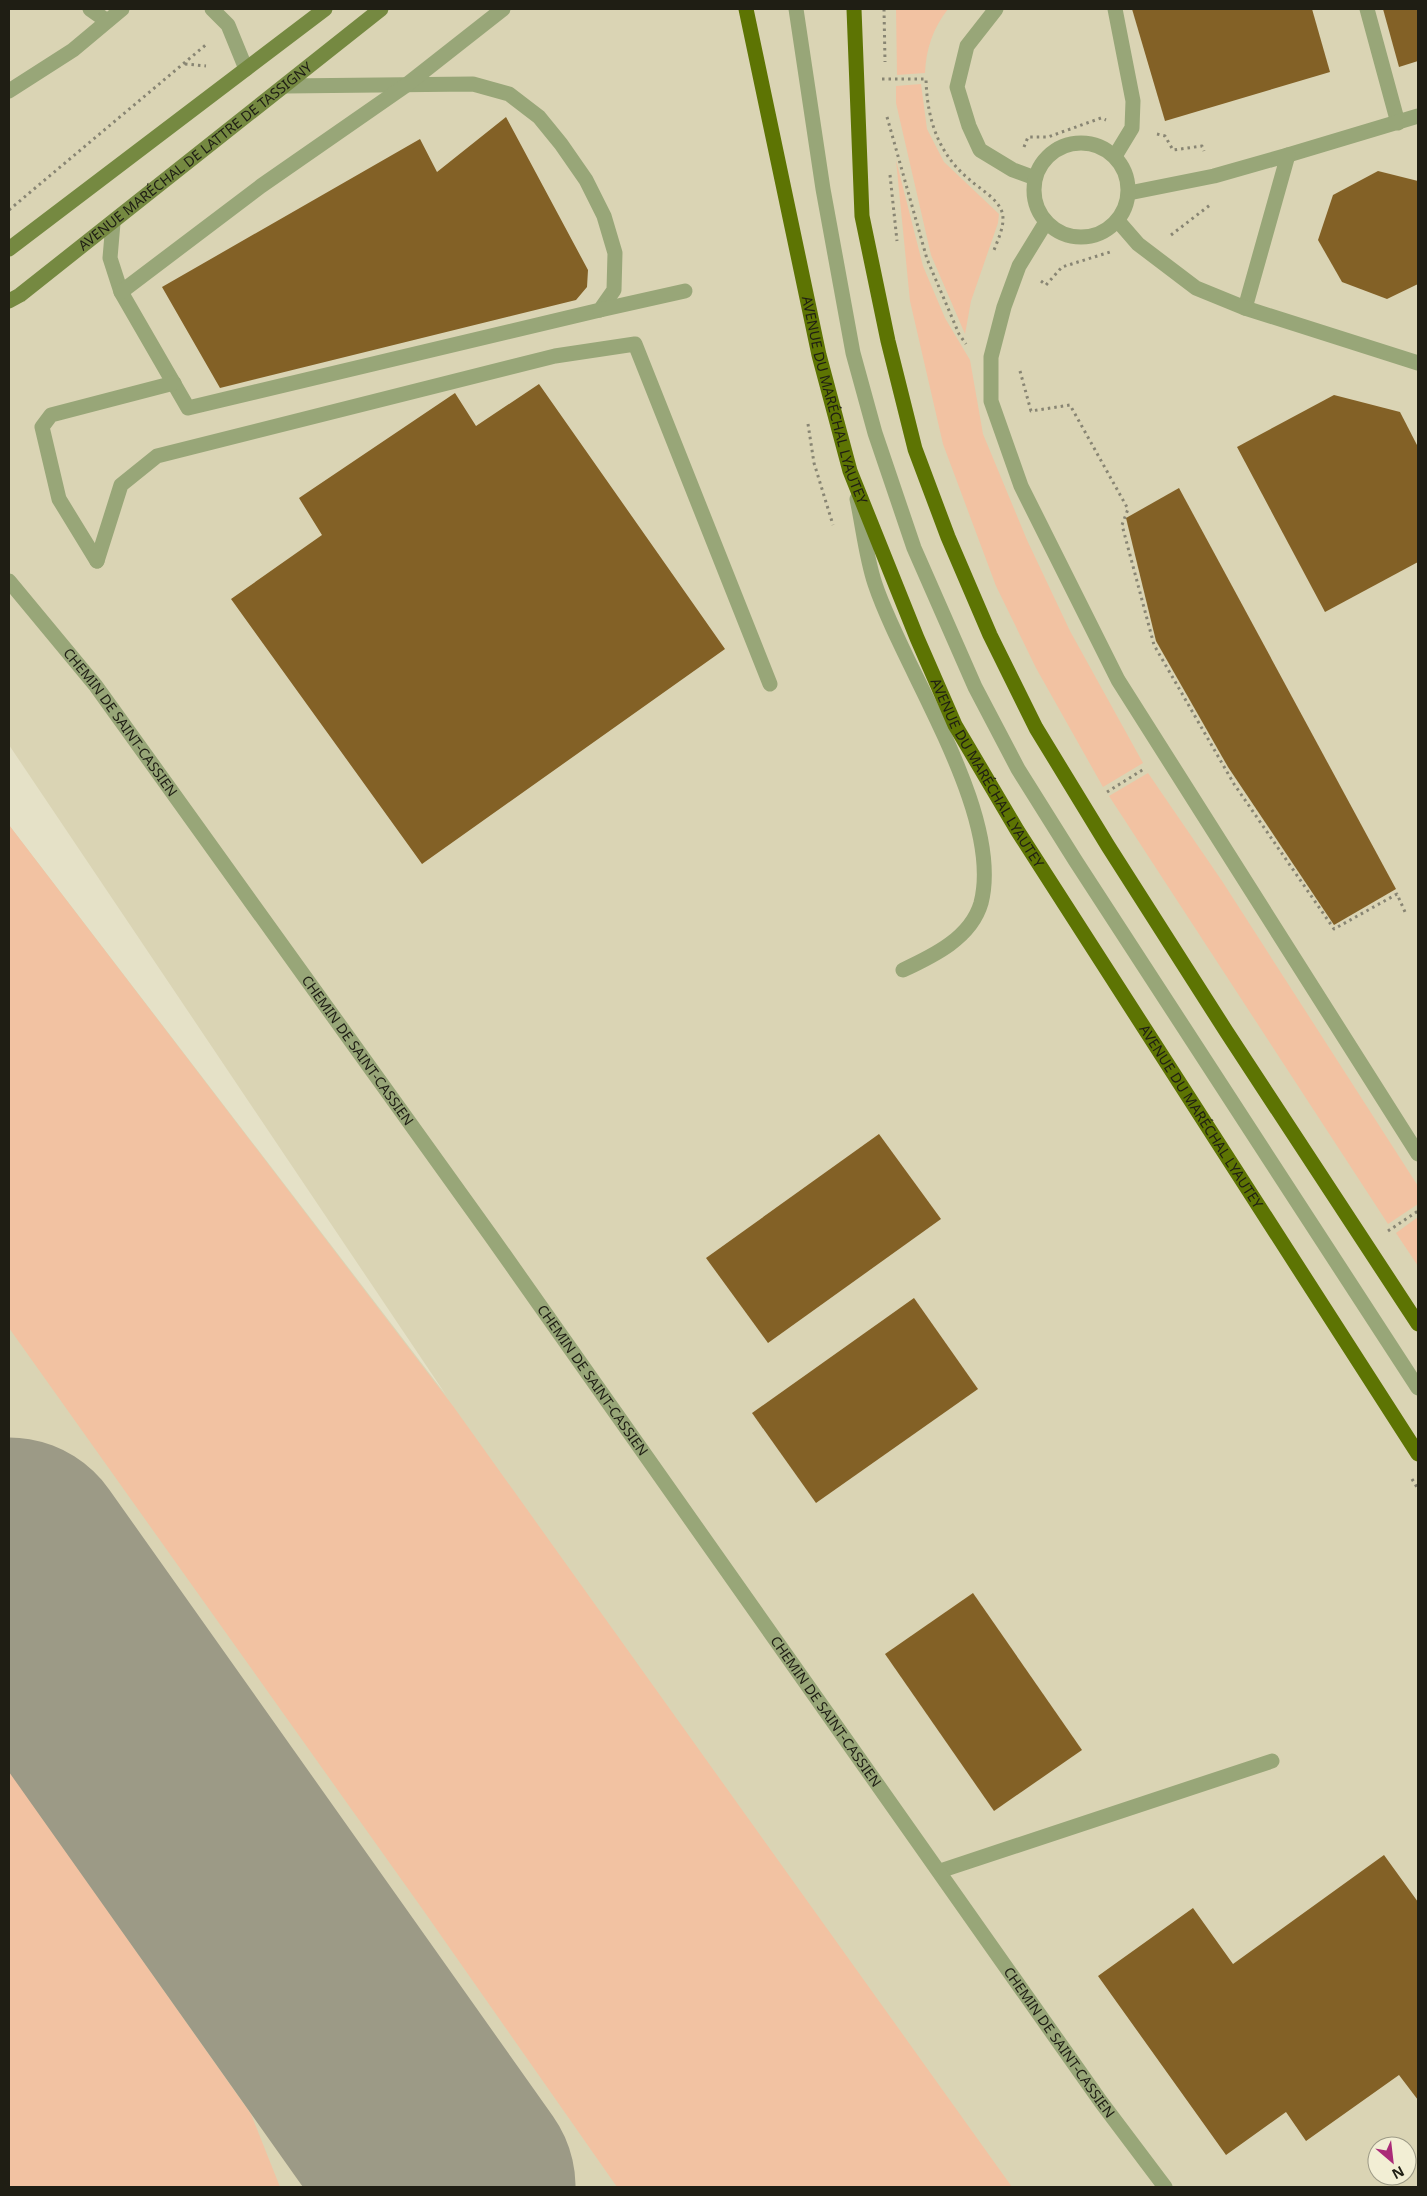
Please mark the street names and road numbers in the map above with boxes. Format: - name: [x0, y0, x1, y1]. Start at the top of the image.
- street label: AVENUE MARÉCHAL DE LATTRE DE TASSIGNY: [74, 57, 316, 254]
- street label: AVENUE DU MARÉCHAL LYAUTEY: [798, 294, 872, 507]
- street label: CHEMIN DE SAINT-CASSIEN: [59, 644, 182, 800]
- street label: AVENUE DU MARÉCHAL LYAUTEY: [927, 675, 1049, 871]
- street label: CHEMIN DE SAINT-CASSIEN: [298, 971, 419, 1129]
- street label: AVENUE DU MARÉCHAL LYAUTEY: [1135, 1021, 1268, 1212]
- street label: CHEMIN DE SAINT-CASSIEN: [533, 1301, 653, 1459]
- street label: CHEMIN DE SAINT-CASSIEN: [767, 1632, 886, 1790]
- street label: CHEMIN DE SAINT-CASSIEN: [1000, 1963, 1120, 2121]

